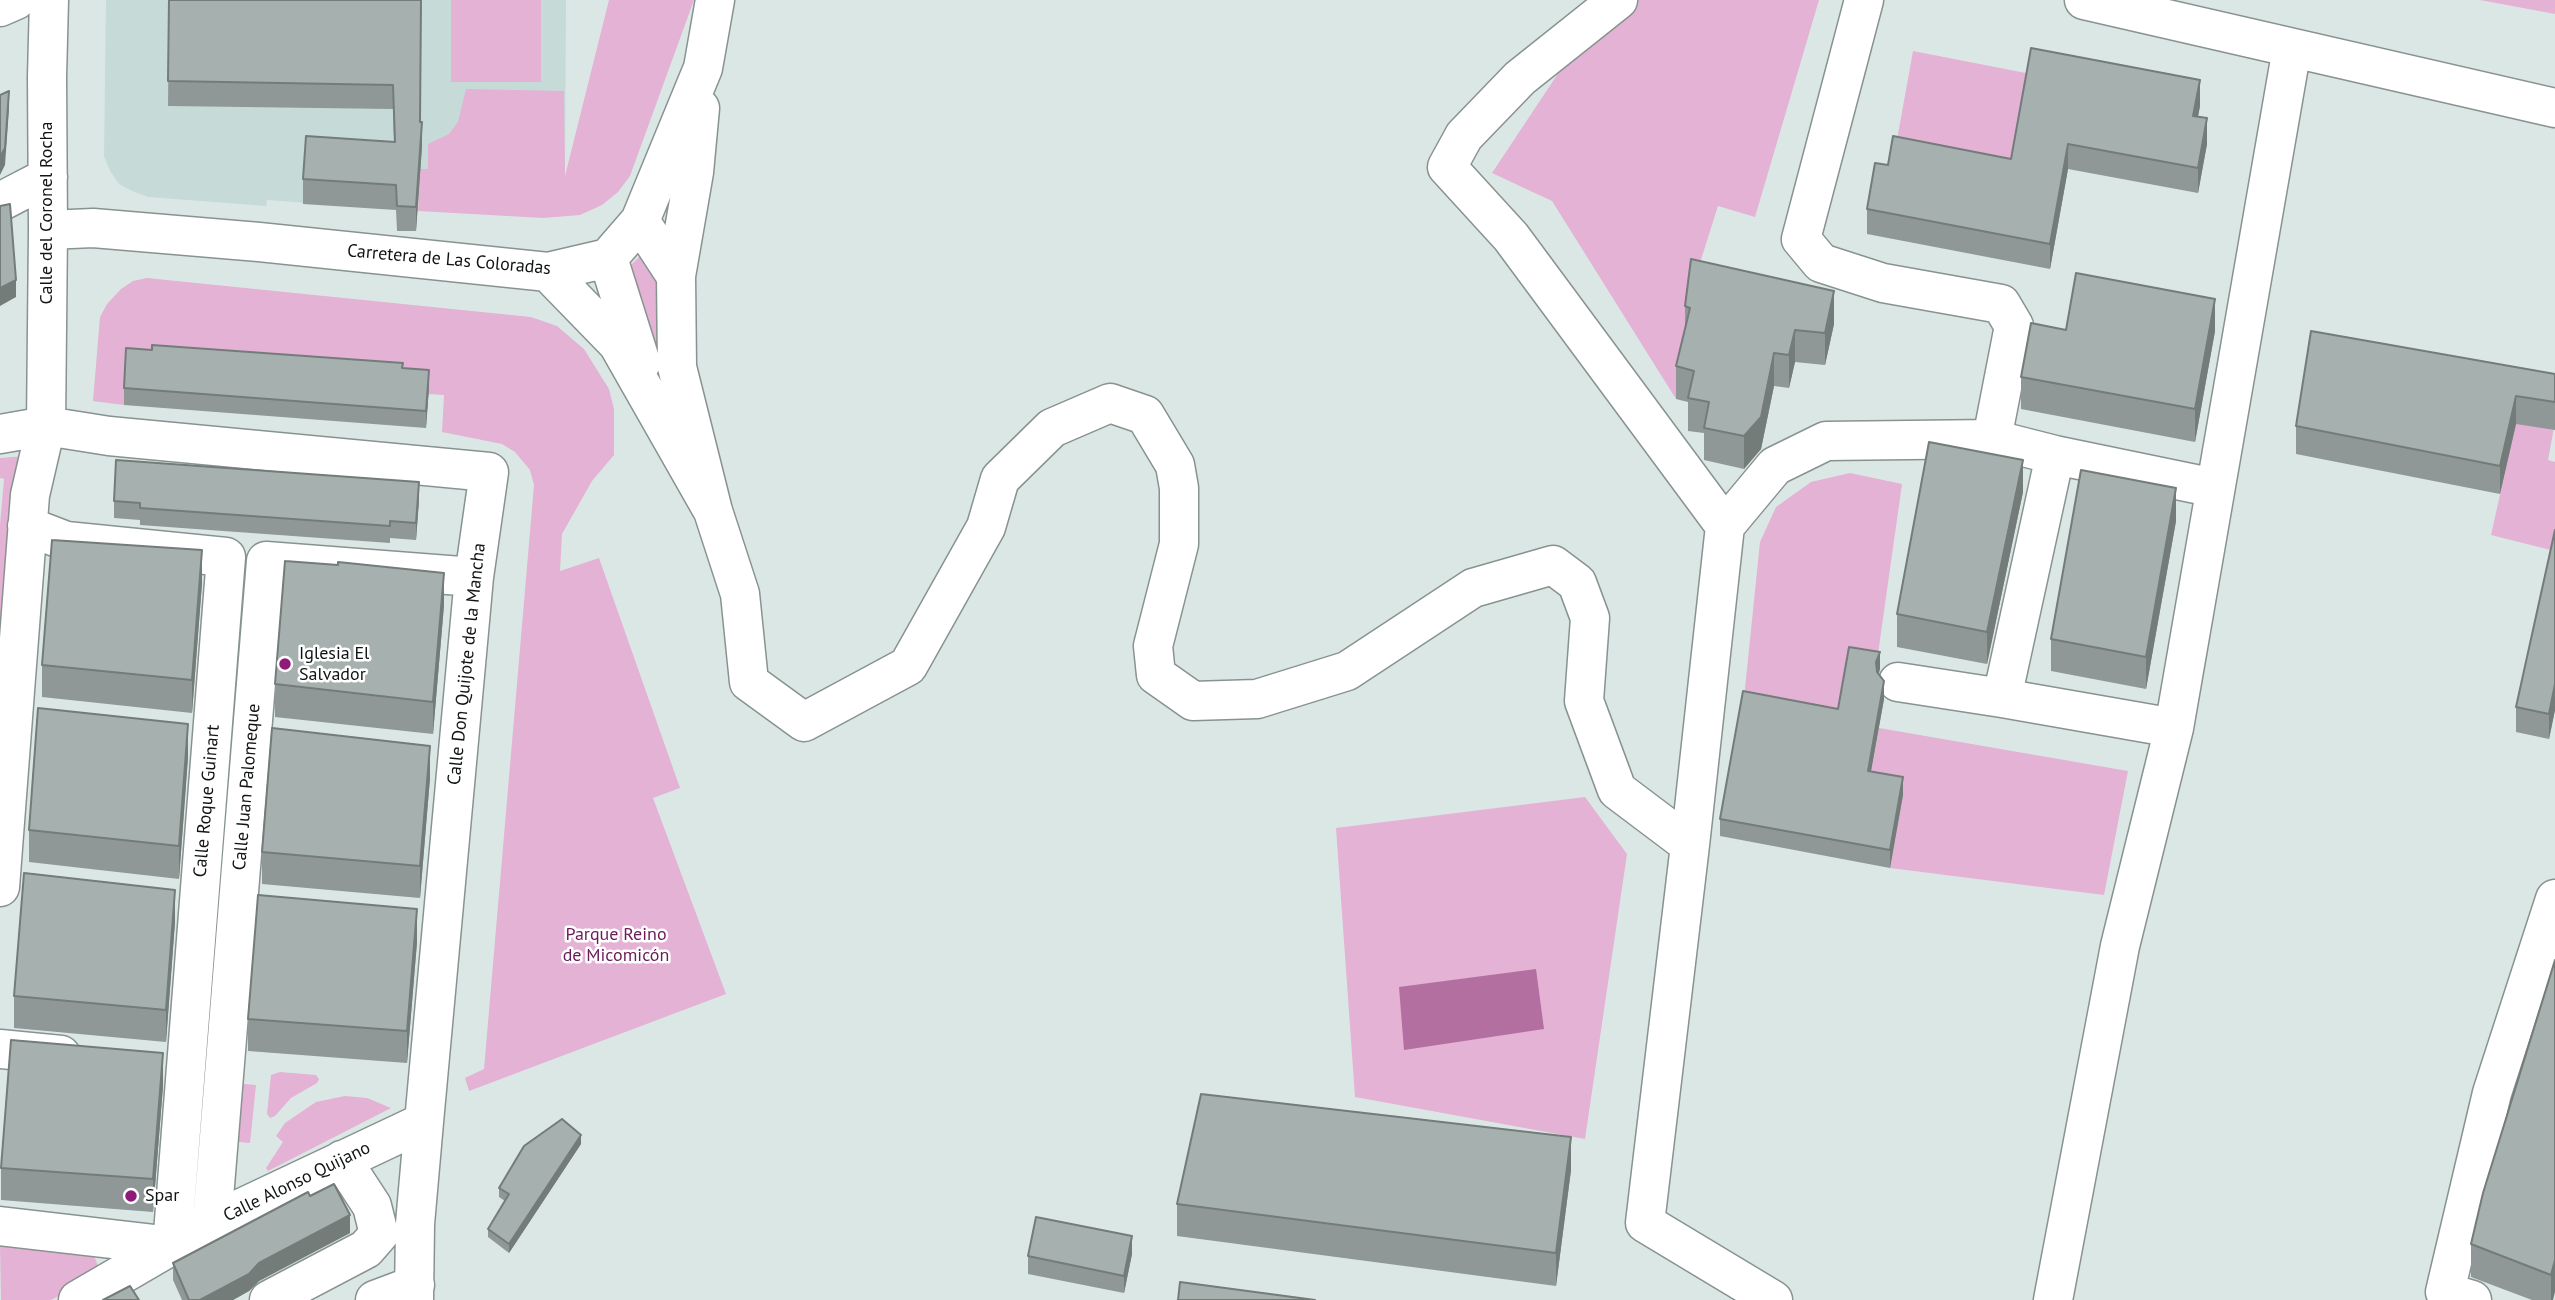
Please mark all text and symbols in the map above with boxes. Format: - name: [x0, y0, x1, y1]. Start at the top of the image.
- street label: Calle del Coronel Rocha: [36, 122, 58, 304]
- street label: Carretera de Las Coloradas: [346, 240, 552, 280]
- street label: Calle Don Quijote de la Mancha: [444, 542, 490, 786]
- place label: Iglesia El Salvador: [299, 643, 369, 686]
- marker: Iglesia El Salvador: [277, 656, 293, 672]
- street label: Calle Juan Palomeque: [229, 703, 265, 871]
- street label: Calle Roque Guinart: [190, 724, 224, 878]
- park label: Parque Reino de Micomicón: [563, 924, 669, 967]
- street label: Calle Alonso Quijano: [220, 1137, 374, 1227]
- place label: Spar: [145, 1185, 179, 1207]
- marker: Spar: [123, 1188, 139, 1204]

